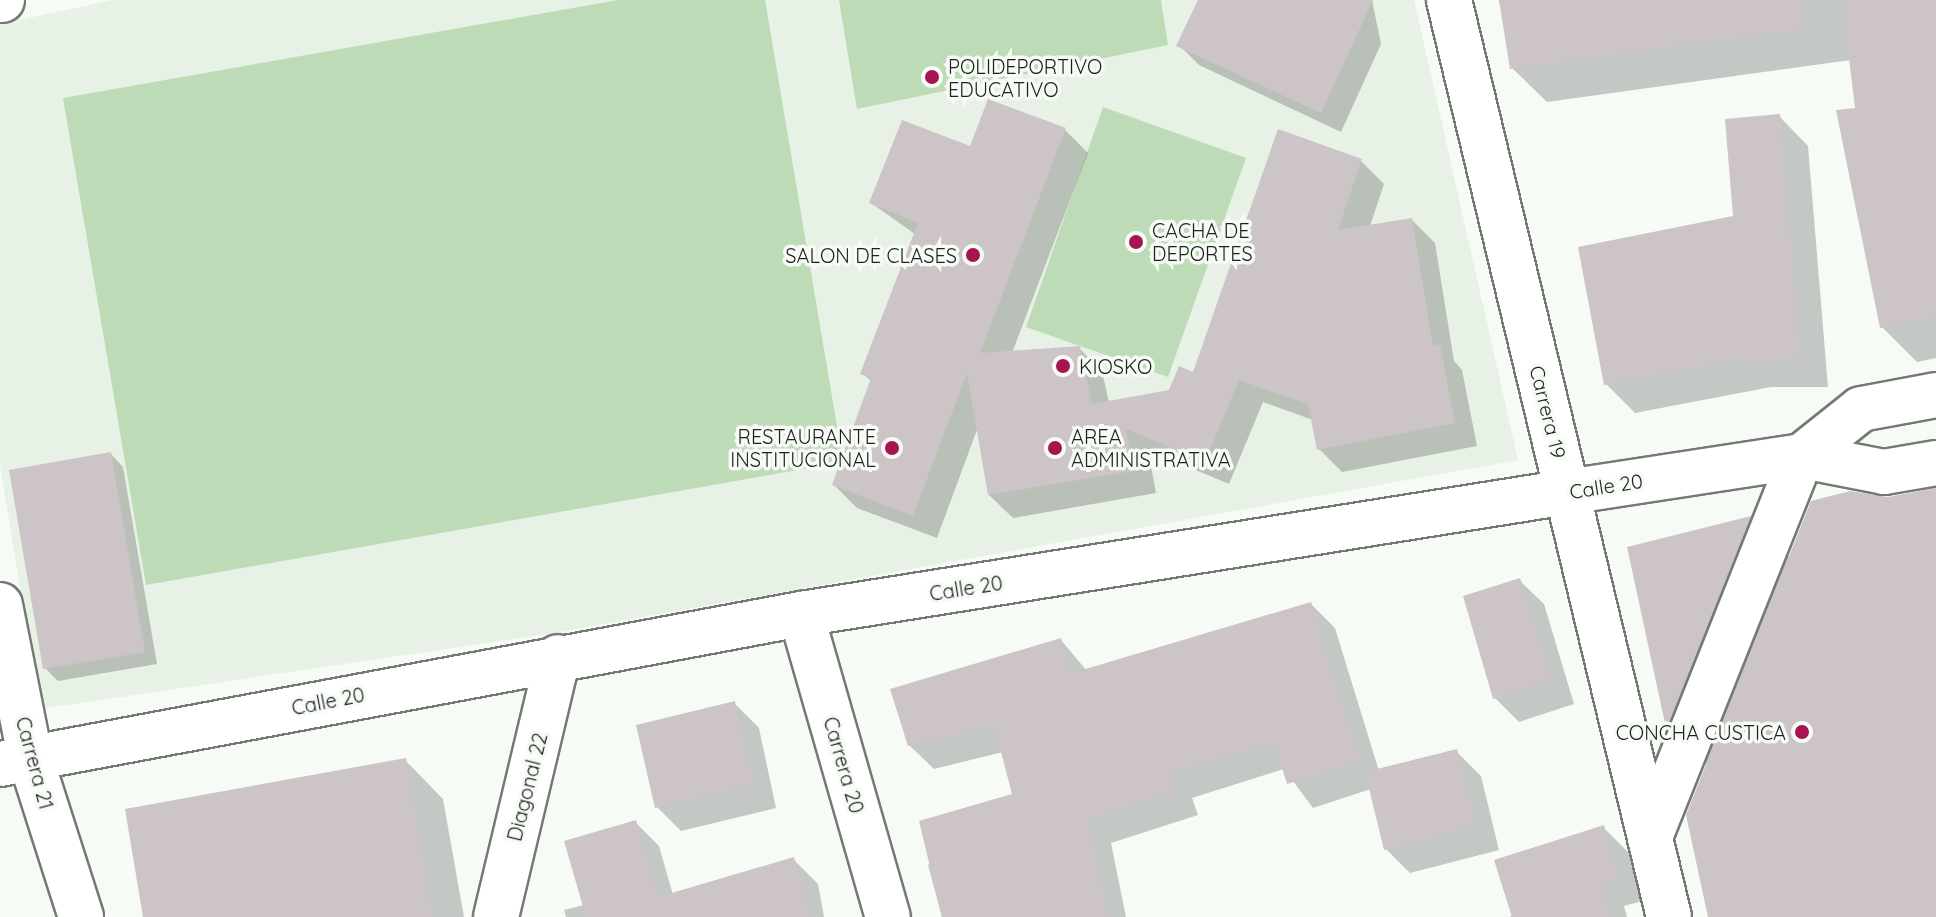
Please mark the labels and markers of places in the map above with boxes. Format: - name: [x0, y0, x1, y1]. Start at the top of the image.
- place label: POLIDEPORTIVO EDUCATIVO: [948, 54, 1102, 101]
- marker: POLIDEPORTIVO EDUCATIVO: [923, 68, 941, 86]
- place label: CACHA DE DEPORTES: [1152, 218, 1253, 265]
- marker: CACHA DE DEPORTES: [1127, 233, 1145, 251]
- place label: SALON DE CLASES: [785, 243, 957, 267]
- marker: SALON DE CLASES: [964, 246, 982, 264]
- place label: KIOSKO: [1079, 354, 1152, 378]
- marker: KIOSKO: [1054, 357, 1072, 375]
- place label: RESTAURANTE INSTITUCIONAL: [730, 424, 876, 471]
- place label: AREA ADMINISTRATIVA: [1071, 424, 1231, 471]
- marker: RESTAURANTE INSTITUCIONAL: [883, 439, 901, 457]
- marker: AREA ADMINISTRATIVA: [1046, 439, 1064, 457]
- place label: CONCHA CUSTICA: [1616, 720, 1786, 744]
- marker: CONCHA CUSTICA: [1793, 723, 1811, 741]

